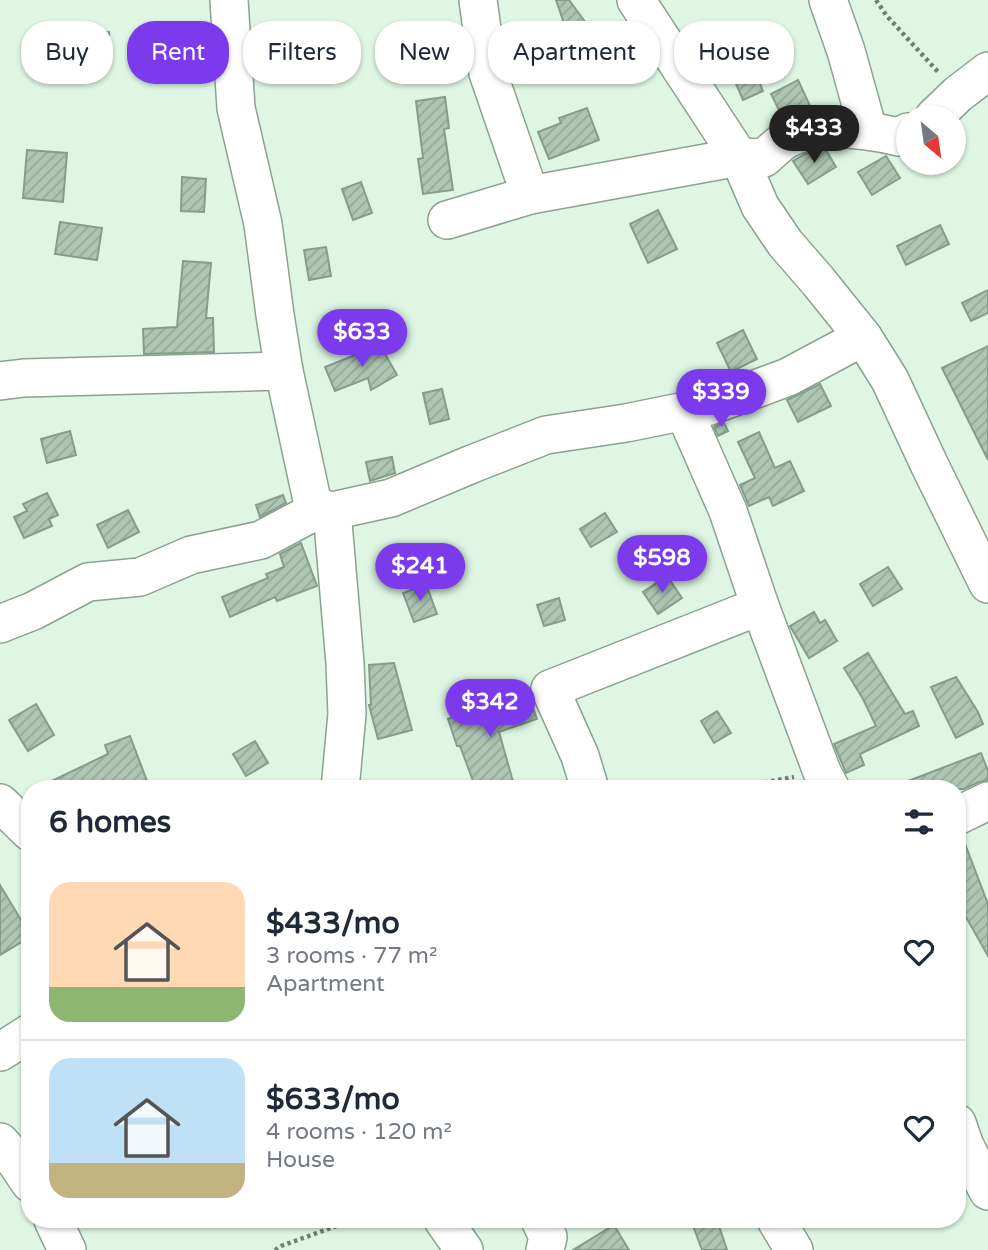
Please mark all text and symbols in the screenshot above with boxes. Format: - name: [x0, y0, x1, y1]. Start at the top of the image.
- chip: Buy: [21, 21, 113, 84]
- chip: Rent: [127, 21, 229, 84]
- chip: Filters: [243, 21, 361, 84]
- chip: New: [375, 21, 474, 84]
- chip: Apartment: [488, 21, 660, 84]
- chip: House: [674, 21, 794, 84]
- north arrow: [896, 105, 966, 175]
- map controls: [896, 105, 966, 175]
- pin: $433: [773, 106, 855, 165]
- text: $433: [785, 114, 843, 142]
- pin: $633: [321, 310, 403, 369]
- text: $633: [333, 318, 391, 346]
- pin: $339: [680, 370, 762, 429]
- text: $339: [692, 378, 750, 406]
- pin: $598: [621, 536, 703, 595]
- pin: $241: [379, 544, 461, 603]
- text: $598: [633, 544, 691, 572]
- text: $241: [391, 552, 449, 580]
- pin: $342: [449, 680, 531, 739]
- text: $342: [461, 688, 519, 716]
- icon: filters: [900, 803, 938, 841]
- text: 6 homes: [49, 804, 171, 841]
- text: $433/mo: [266, 905, 400, 942]
- icon: home: [105, 910, 189, 994]
- icon: heart: [900, 933, 938, 971]
- text: 3 rooms · 77 m²: [266, 942, 437, 970]
- text: Apartment: [266, 970, 385, 998]
- text: $633/mo: [266, 1081, 400, 1118]
- icon: home: [105, 1086, 189, 1170]
- icon: heart: [900, 1109, 938, 1147]
- text: 4 rooms · 120 m²: [266, 1118, 452, 1146]
- text: House: [266, 1146, 335, 1174]

